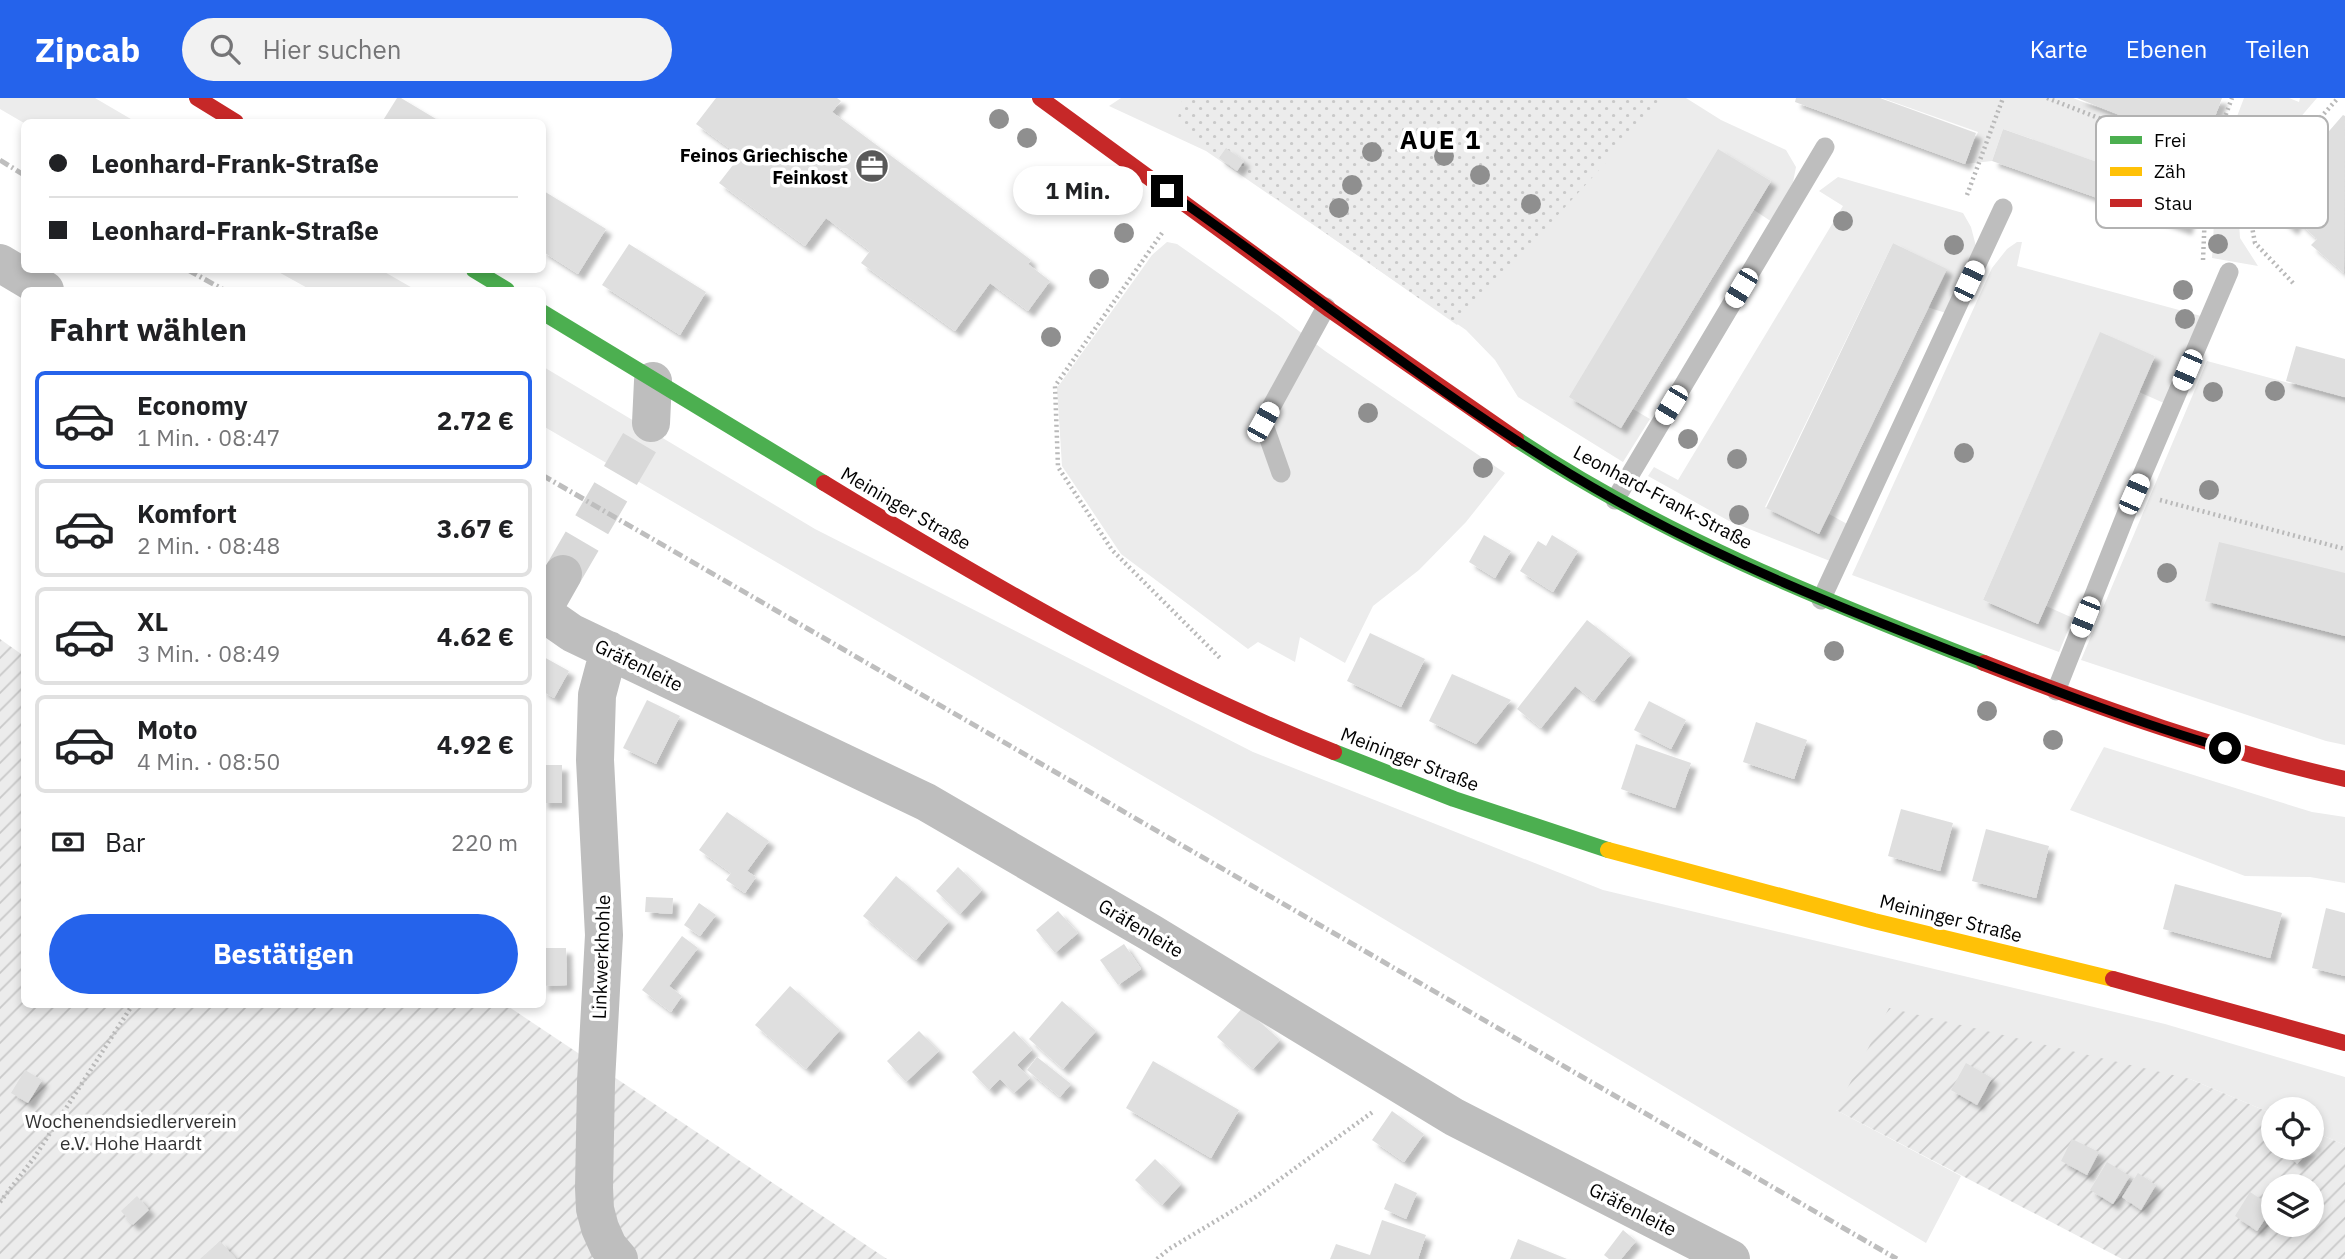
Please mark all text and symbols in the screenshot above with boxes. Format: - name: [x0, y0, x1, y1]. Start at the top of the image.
- search box: [182, 18, 672, 81]
- text: Zipcab: [35, 28, 140, 71]
- icon: search: [206, 30, 244, 68]
- text: Hier suchen: [262, 32, 402, 66]
- text: Karte: [2030, 33, 2088, 65]
- text: Ebenen: [2126, 33, 2207, 65]
- text: Teilen: [2245, 33, 2310, 65]
- legend: [2096, 116, 2328, 228]
- district label: AUE 1: [1400, 122, 1482, 156]
- text: Frei: [2154, 128, 2186, 152]
- place label: Feinos Griechische Feinkost: [680, 143, 848, 189]
- text: Leonhard-Frank-Straße: [91, 146, 379, 180]
- office icon: Feinos Griechische Feinkost: [853, 147, 891, 185]
- text: Zäh: [2154, 159, 2186, 183]
- callout: 1 Min.: [1013, 166, 1142, 216]
- text: 1 Min.: [1045, 175, 1111, 205]
- route end: [1151, 175, 1183, 207]
- text: Stau: [2154, 191, 2193, 215]
- text: Leonhard-Frank-Straße: [91, 213, 379, 247]
- car: [1951, 258, 1988, 304]
- car: [1722, 265, 1761, 311]
- text: Fahrt wählen: [49, 308, 247, 350]
- car: [2170, 347, 2205, 393]
- car: [1652, 382, 1691, 428]
- text: Economy: [137, 388, 248, 422]
- icon: car: [53, 389, 116, 452]
- car: [1244, 399, 1283, 445]
- text: 2.72 €: [437, 403, 514, 437]
- text: 1 Min. · 08:47: [137, 422, 280, 452]
- street label: Leonhard-Frank-Straße: [1569, 440, 1757, 554]
- street label: Meininger Straße: [837, 461, 975, 555]
- car: [2116, 471, 2153, 517]
- text: Komfort: [137, 496, 237, 530]
- icon: car: [53, 497, 116, 560]
- text: 3.67 €: [437, 511, 514, 545]
- text: 2 Min. · 08:48: [137, 530, 280, 560]
- car: [2068, 594, 2103, 640]
- text: XL: [137, 604, 168, 638]
- icon: car: [53, 605, 116, 668]
- text: 4.62 €: [437, 619, 514, 653]
- street label: Gräfenleite: [591, 633, 687, 697]
- text: 3 Min. · 08:49: [137, 638, 280, 668]
- text: Moto: [137, 712, 197, 746]
- icon: car: [53, 713, 116, 776]
- street label: Meininger Straße: [1338, 722, 1482, 796]
- text: 4.92 €: [437, 727, 514, 761]
- route start: [2209, 732, 2241, 764]
- text: 4 Min. · 08:50: [137, 746, 280, 776]
- icon: cash: [49, 823, 87, 861]
- text: Bar: [105, 825, 145, 859]
- text: 220 m: [451, 827, 518, 857]
- street label: Meininger Straße: [1877, 889, 2025, 947]
- street label: Gräfenleite: [1094, 893, 1188, 963]
- street label: Linkwerkhohle: [587, 894, 615, 1020]
- button: Bestätigen: [49, 914, 518, 994]
- map controls: [2261, 1097, 2324, 1237]
- button: locate: [2261, 1097, 2324, 1160]
- park label: Wochenendsiedlerverein e.V. Hohe Haardt: [25, 1109, 237, 1155]
- button: layers: [2261, 1174, 2324, 1237]
- street label: Gräfenleite: [1585, 1177, 1681, 1241]

